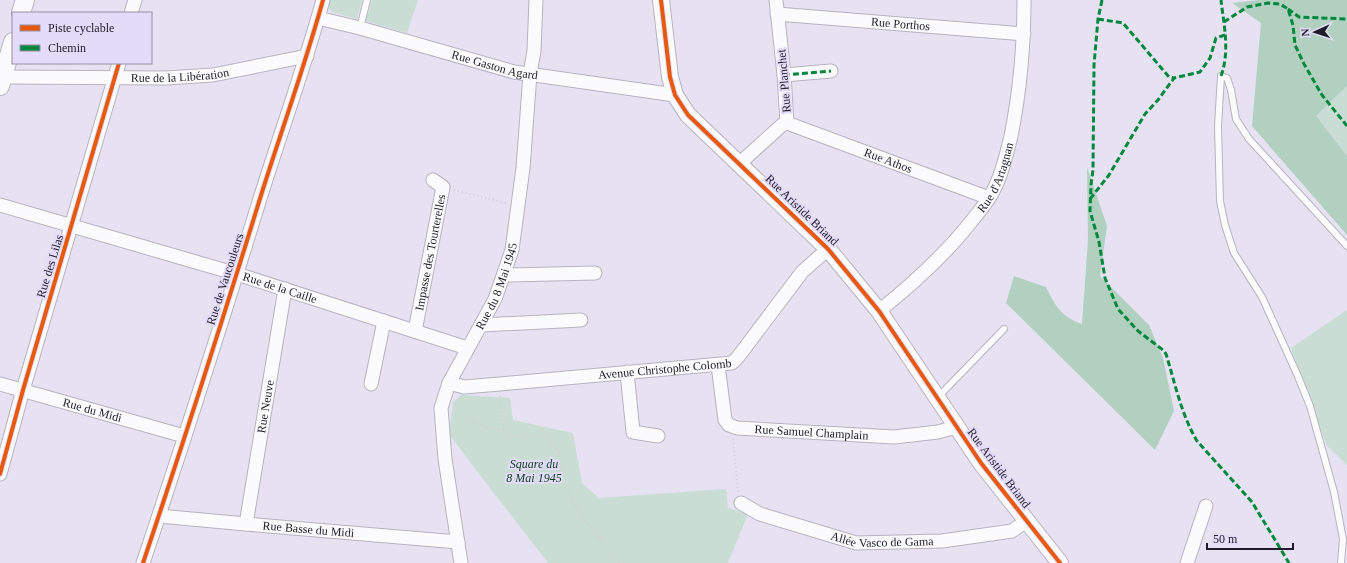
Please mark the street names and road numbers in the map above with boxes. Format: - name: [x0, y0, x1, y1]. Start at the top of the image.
- street label: Rue Porthos: [871, 15, 931, 33]
- street label: Rue Gaston Agard: [450, 47, 539, 82]
- street label: Rue Planchet: [774, 48, 794, 113]
- street label: Rue de la Libération: [131, 65, 230, 85]
- street label: Rue d'Artagnan: [974, 141, 1016, 215]
- street label: Rue Athos: [862, 145, 915, 176]
- street label: Rue Aristide Briand: [763, 172, 841, 248]
- street label: Impasse des Tourterelles: [412, 193, 448, 312]
- street label: Rue de Vaucouleurs: [204, 231, 247, 327]
- street label: Rue des Lilas: [34, 232, 66, 299]
- street label: Rue du 8 Mai 1945: [473, 242, 520, 332]
- street label: Rue de la Caille: [241, 269, 319, 306]
- street label: Avenue Christophe Colomb: [597, 356, 732, 382]
- street label: Rue Neuve: [254, 379, 277, 434]
- street label: Rue du Midi: [61, 395, 124, 425]
- street label: Rue Samuel Champlain: [754, 422, 869, 443]
- street label: Rue Aristide Briand: [965, 425, 1033, 511]
- street label: Rue Basse du Midi: [262, 518, 355, 540]
- street label: Allée Vasco de Gama: [829, 529, 934, 550]

